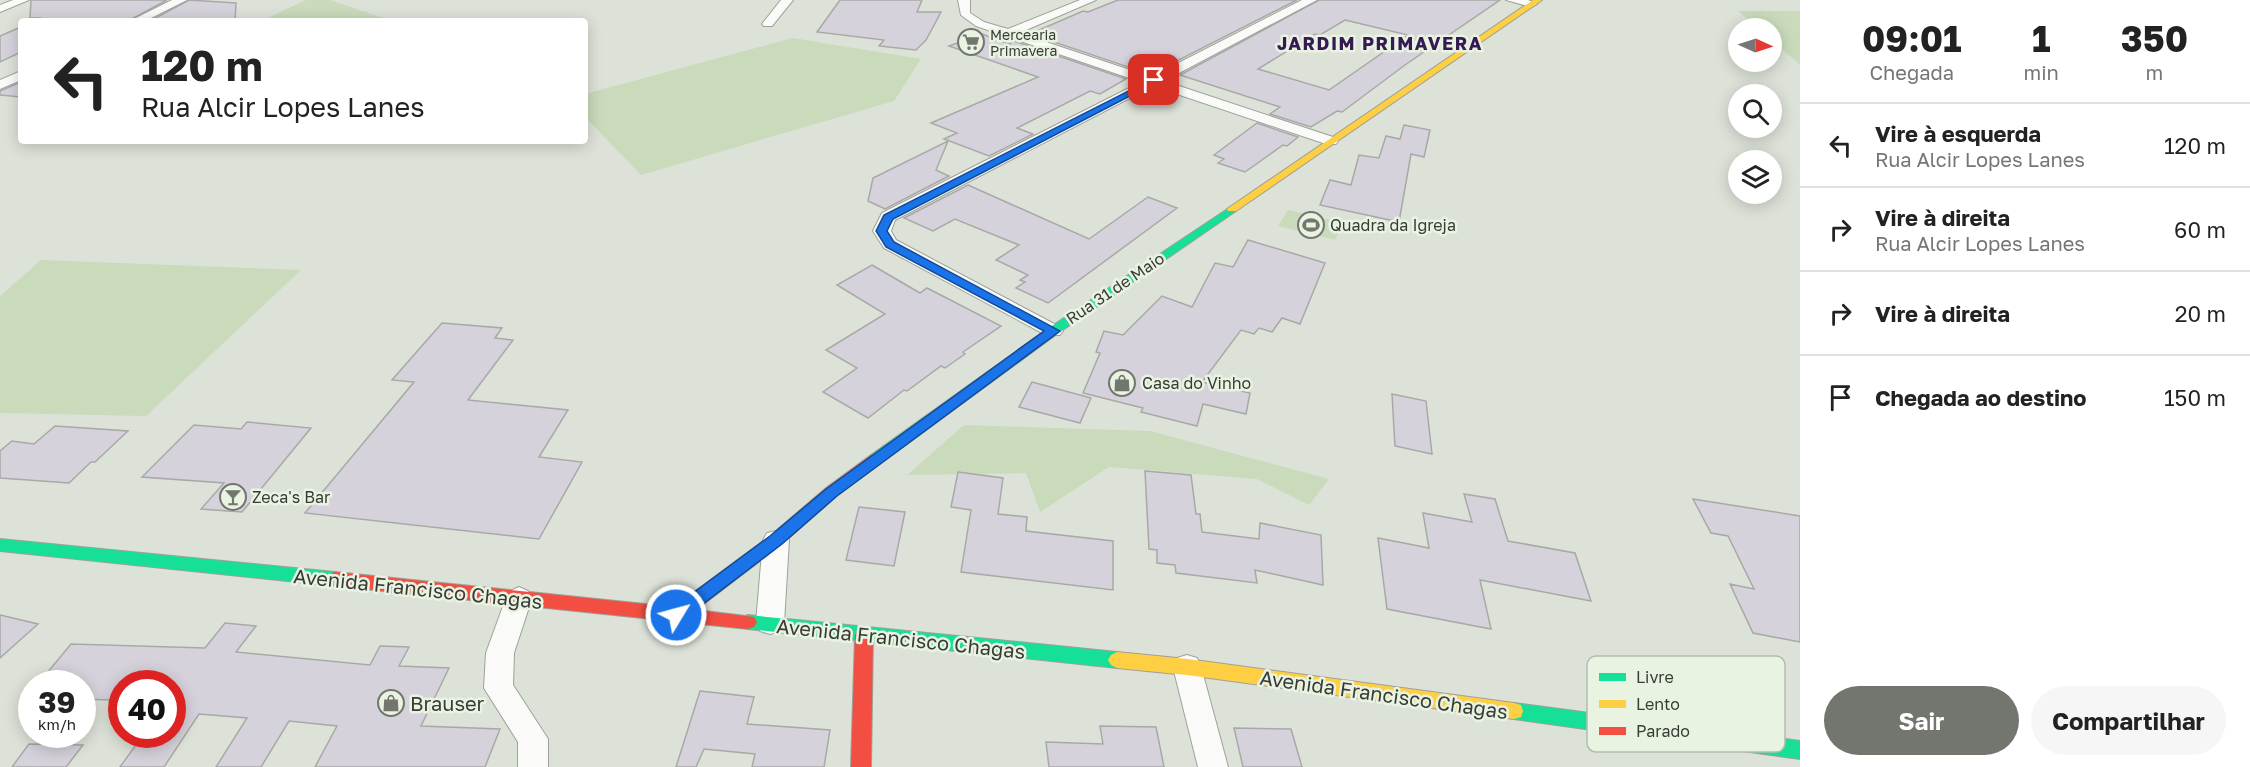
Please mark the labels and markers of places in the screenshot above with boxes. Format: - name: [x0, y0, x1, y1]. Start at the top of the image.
- place label: Mercearia Primavera: [990, 26, 1057, 59]
- supermarket icon: Mercearia Primavera: [956, 27, 986, 57]
- pin: [1128, 54, 1179, 105]
- sports icon: Quadra da Igreja: [1296, 210, 1326, 240]
- place label: Quadra da Igreja: [1330, 215, 1456, 235]
- shop icon: Casa do Vinho: [1107, 368, 1137, 398]
- place label: Casa do Vinho: [1142, 373, 1251, 393]
- bar icon: Zeca's Bar: [218, 482, 248, 512]
- place label: Zeca's Bar: [252, 487, 330, 507]
- shop icon: Brauser: [376, 688, 406, 718]
- place label: Brauser: [410, 691, 485, 715]

